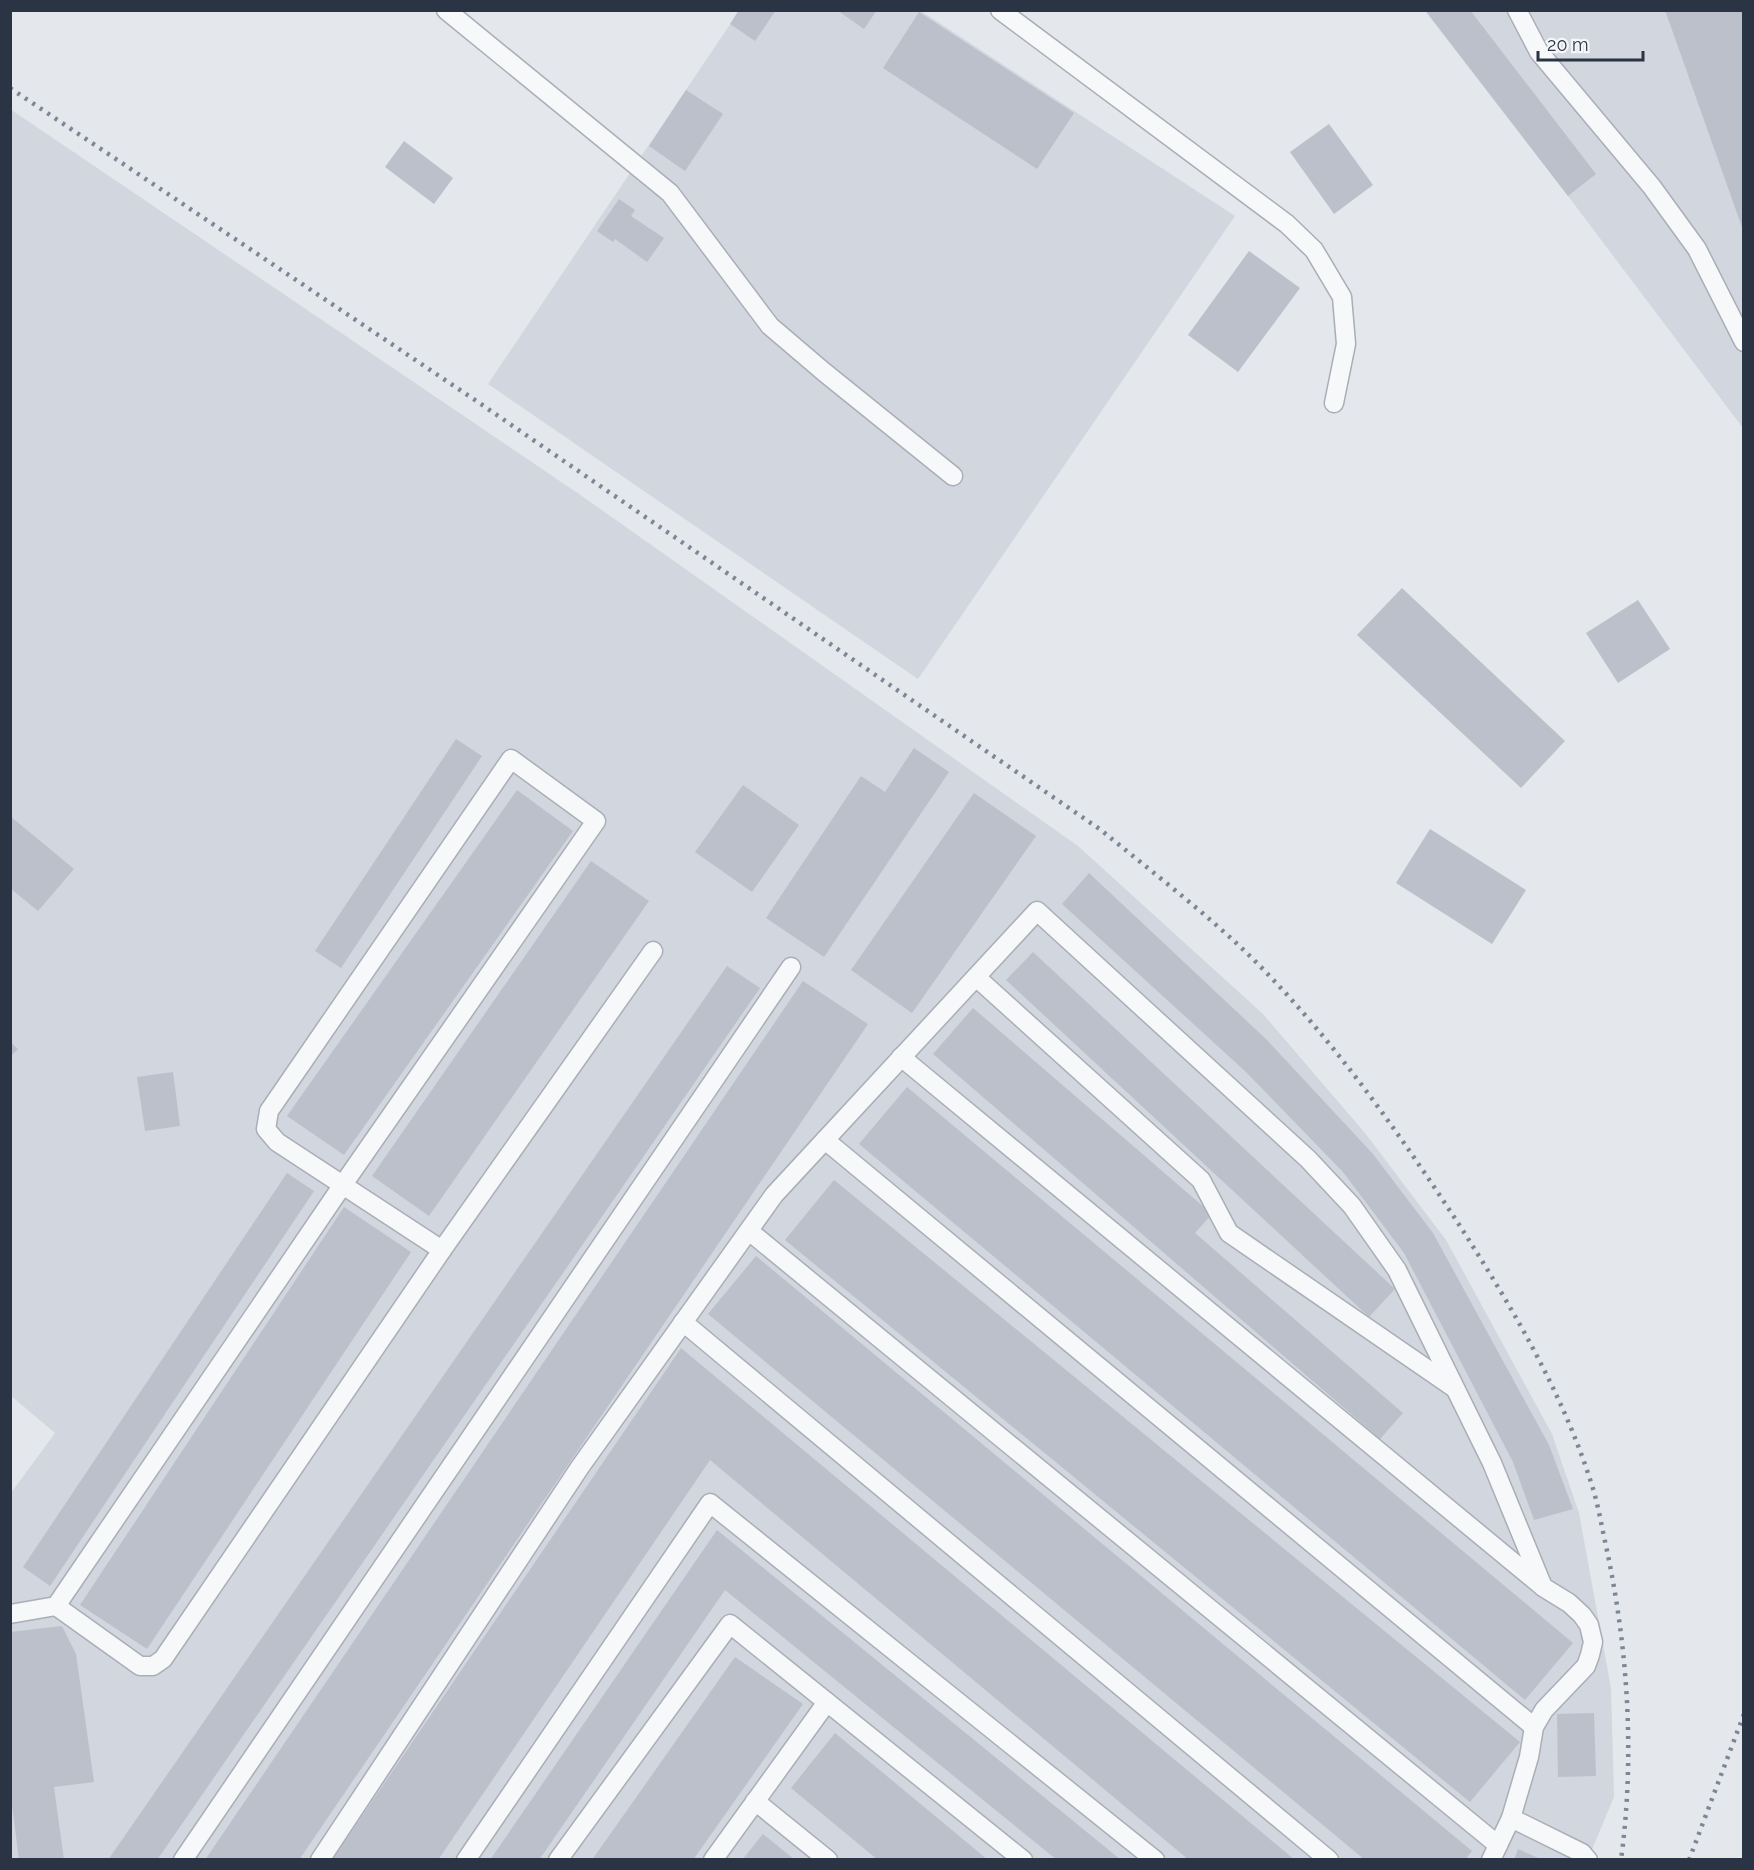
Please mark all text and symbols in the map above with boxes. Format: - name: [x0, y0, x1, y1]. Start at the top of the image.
- scale bar: [1538, 24, 1643, 62]
- text: 20 m: [1547, 34, 1589, 55]

